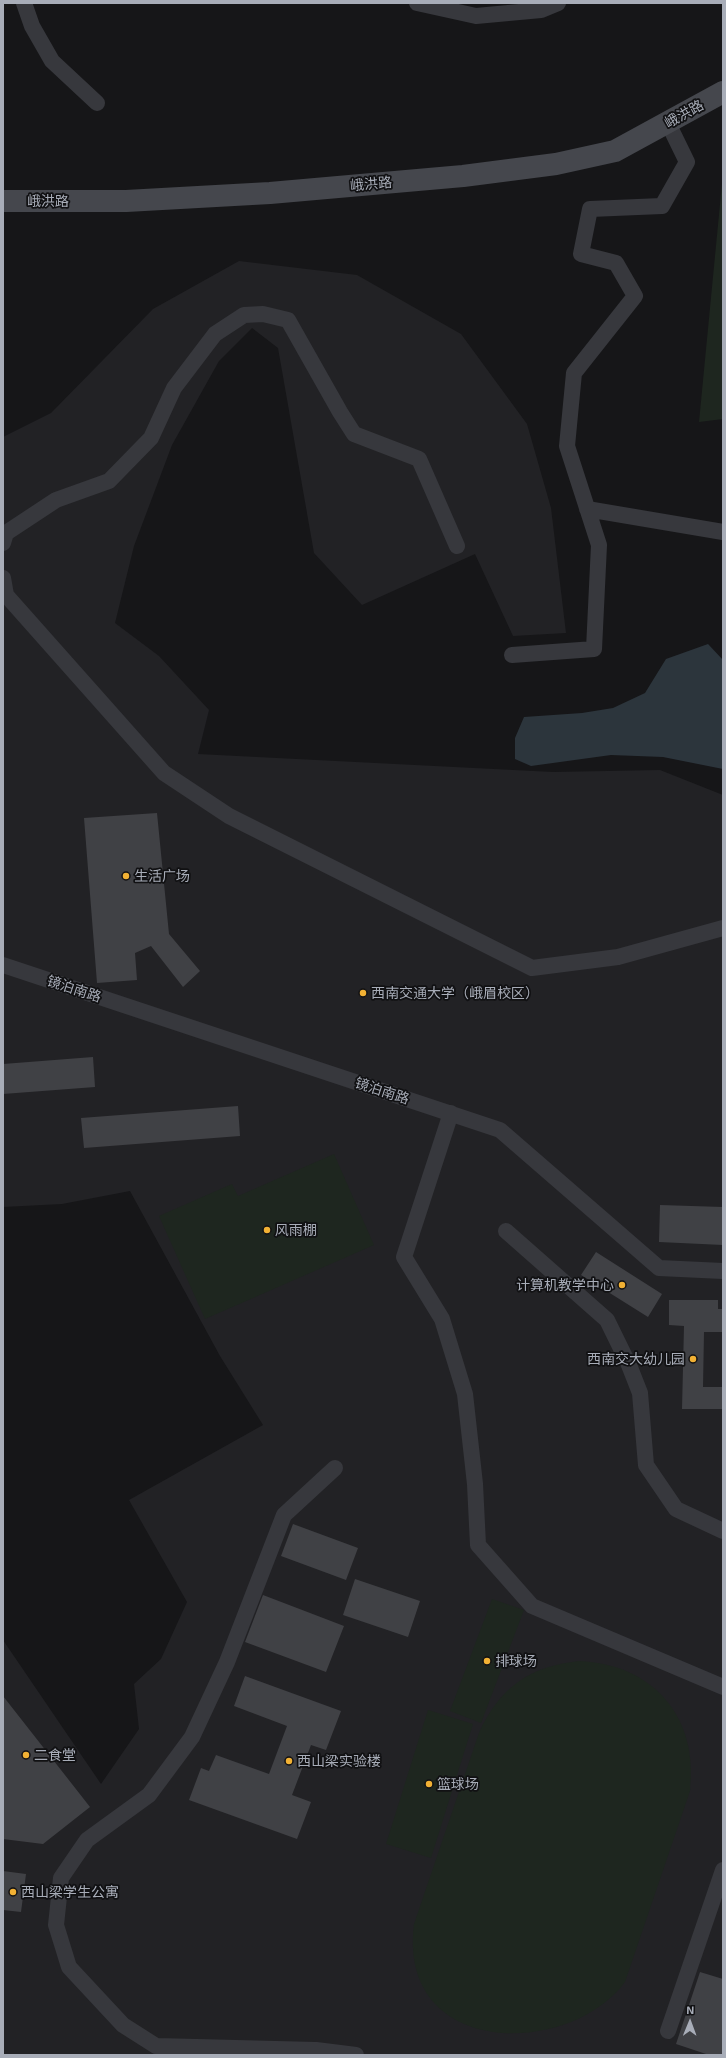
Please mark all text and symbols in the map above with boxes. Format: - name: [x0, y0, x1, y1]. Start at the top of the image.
- street label: 峨洪路: [662, 96, 706, 132]
- street label: 峨洪路: [349, 174, 393, 194]
- street label: 峨洪路: [27, 193, 69, 209]
- place label: 生活广场: [134, 868, 190, 884]
- marker: 生活广场: [121, 871, 131, 881]
- street label: 镜泊南路: [45, 972, 103, 1006]
- place label: 西南交通大学（峨眉校区）: [371, 985, 539, 1001]
- marker: 西南交通大学（峨眉校区）: [358, 988, 368, 998]
- street label: 镜泊南路: [353, 1074, 411, 1108]
- place label: 风雨棚: [275, 1222, 317, 1238]
- marker: 风雨棚: [262, 1225, 272, 1235]
- place label: 计算机教学中心: [516, 1277, 614, 1293]
- marker: 计算机教学中心: [617, 1280, 627, 1290]
- place label: 西南交大幼儿园: [587, 1351, 685, 1367]
- marker: 西南交大幼儿园: [688, 1354, 698, 1364]
- place label: 排球场: [495, 1653, 537, 1669]
- marker: 排球场: [482, 1656, 492, 1666]
- place label: 二食堂: [34, 1747, 76, 1763]
- marker: 二食堂: [21, 1750, 31, 1760]
- place label: 西山梁实验楼: [297, 1753, 381, 1769]
- marker: 西山梁实验楼: [284, 1756, 294, 1766]
- place label: 篮球场: [437, 1776, 479, 1792]
- marker: 篮球场: [424, 1779, 434, 1789]
- place label: 西山梁学生公寓: [21, 1884, 119, 1900]
- marker: 西山梁学生公寓: [8, 1887, 18, 1897]
- north arrow: [670, 2002, 710, 2042]
- text: N: [686, 2003, 694, 2016]

